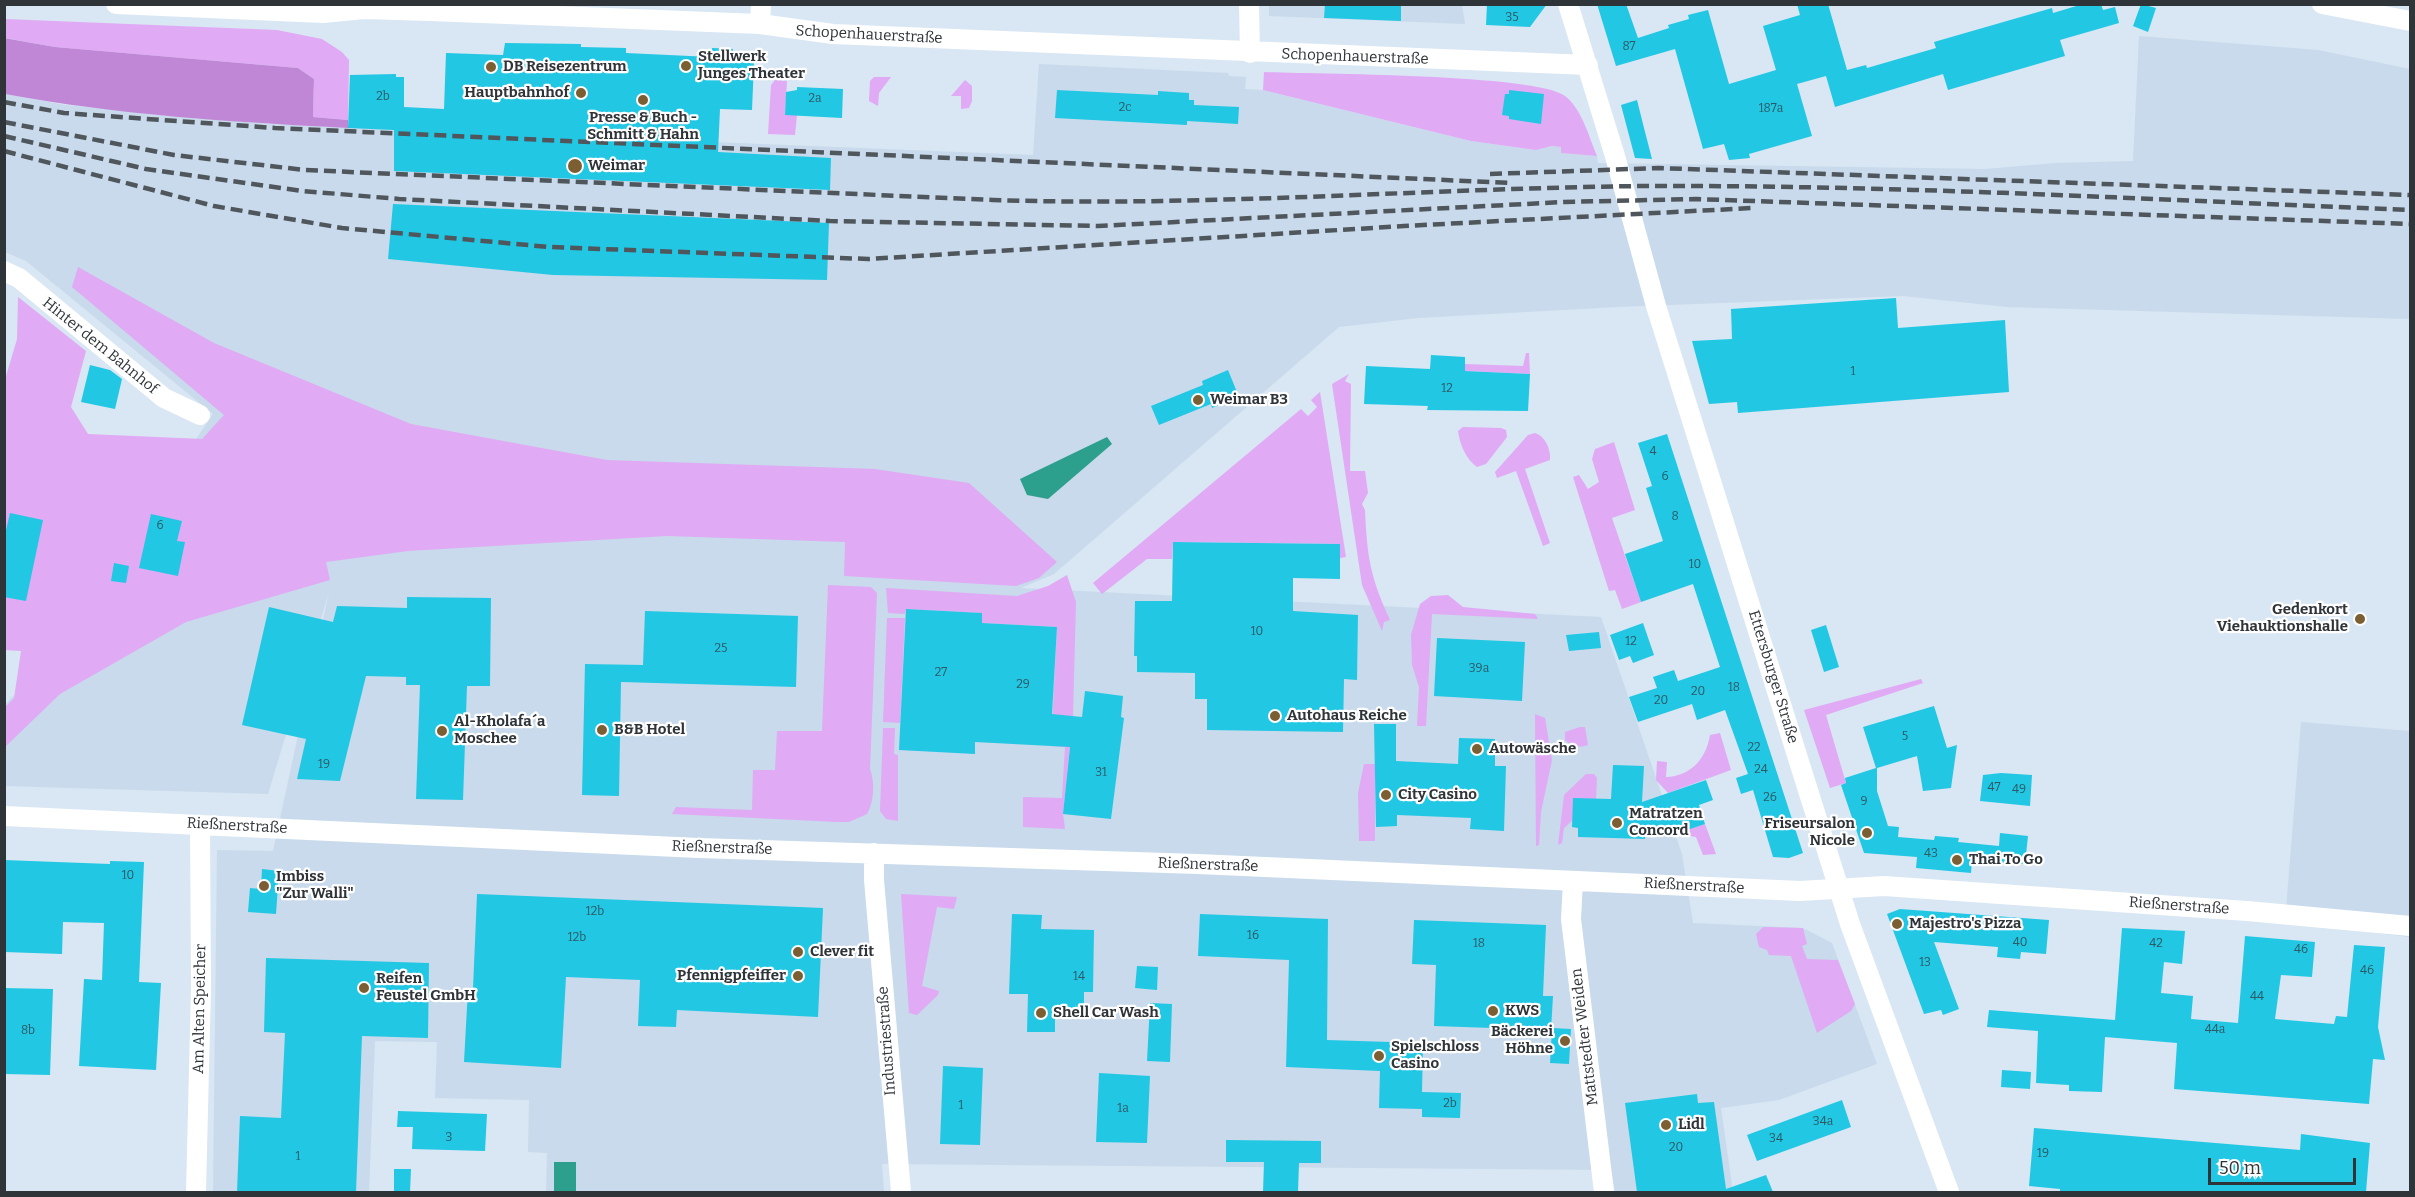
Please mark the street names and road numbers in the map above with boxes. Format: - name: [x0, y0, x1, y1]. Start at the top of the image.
- street label: Schopenhauerstraße: [795, 22, 943, 48]
- street label: Schopenhauerstraße: [1281, 45, 1429, 69]
- street label: Hinter dem Bahnhof: [39, 294, 161, 398]
- street label: Ettersburger Straße: [1744, 608, 1802, 746]
- street label: Rießnerstraße: [186, 814, 288, 838]
- street label: Rießnerstraße: [671, 837, 773, 859]
- street label: Rießnerstraße: [1157, 854, 1259, 876]
- street label: Rießnerstraße: [1643, 874, 1745, 898]
- street label: Rießnerstraße: [2128, 894, 2230, 918]
- street label: Am Alten Speicher: [190, 944, 210, 1074]
- street label: Mattstedter Weiden: [1568, 967, 1602, 1107]
- street label: Industriestraße: [874, 986, 900, 1096]

